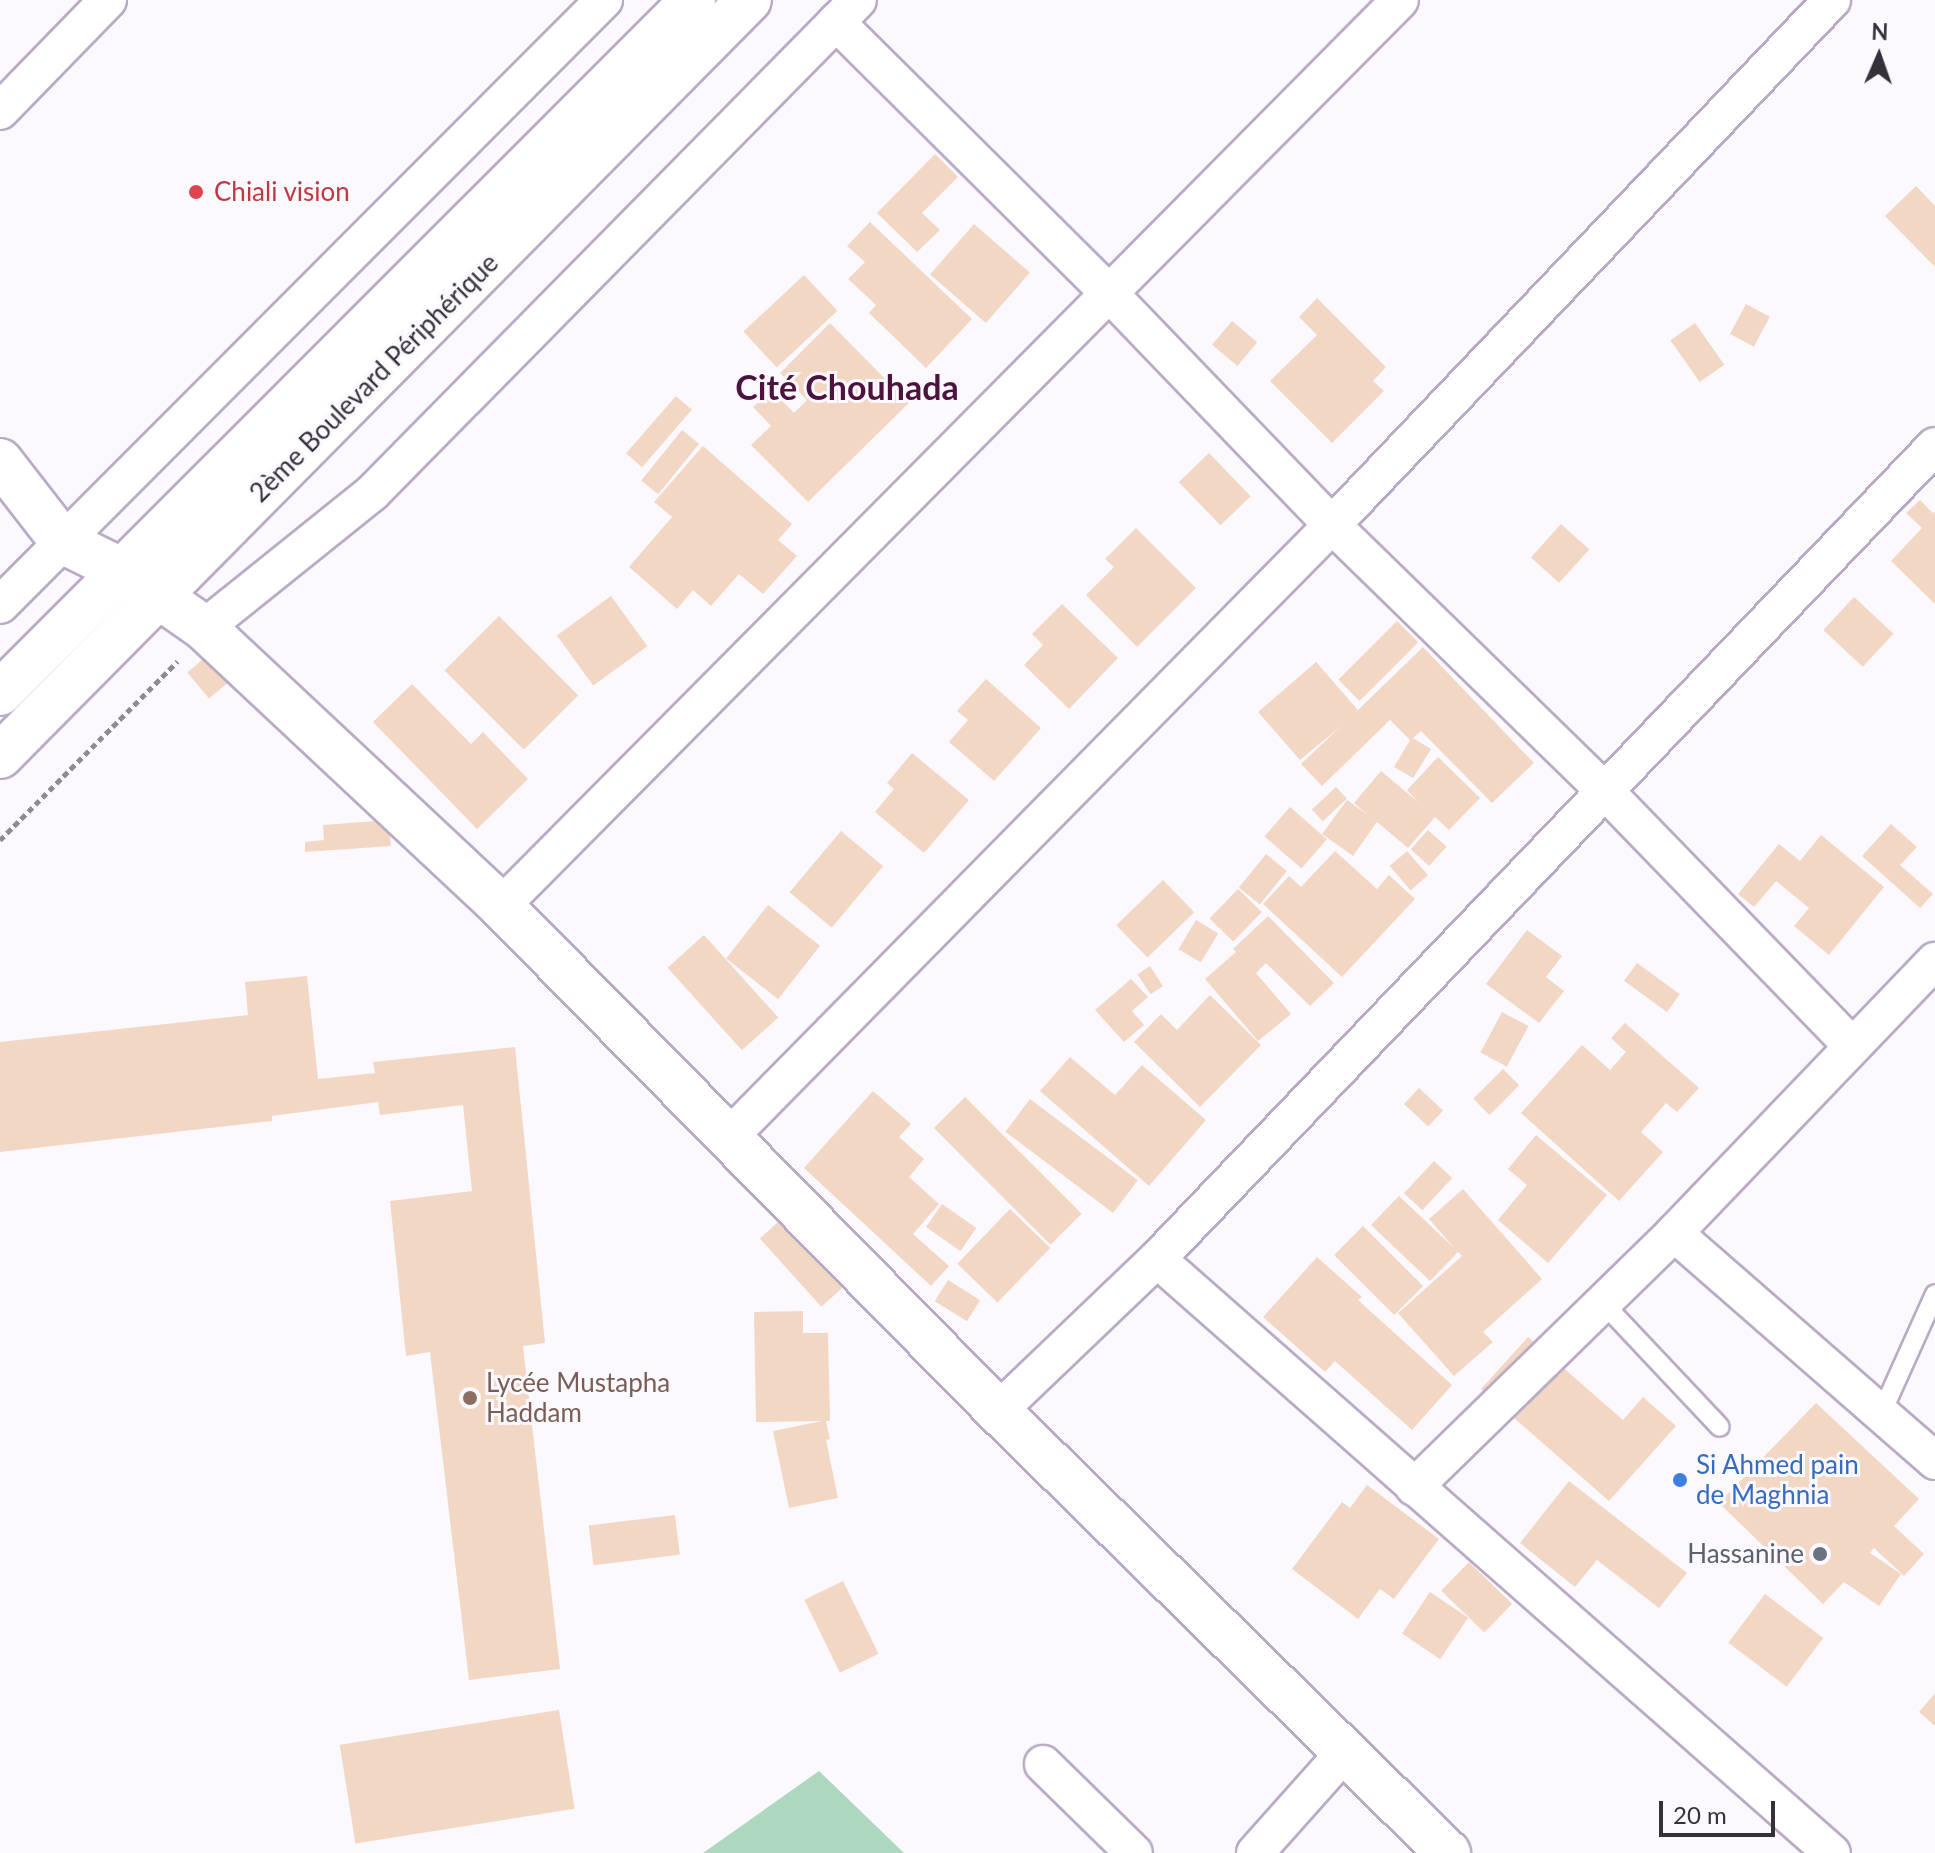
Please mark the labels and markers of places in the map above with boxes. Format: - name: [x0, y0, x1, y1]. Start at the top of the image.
- place label: Chiali vision: [214, 176, 350, 208]
- marker: Chiali vision: [185, 181, 207, 203]
- place label: Lycée Mustapha Haddam: [486, 1367, 670, 1428]
- marker: Lycée Mustapha Haddam: [461, 1389, 479, 1407]
- place label: Si Ahmed pain de Maghnia: [1696, 1449, 1860, 1510]
- marker: Si Ahmed pain de Maghnia: [1671, 1471, 1689, 1489]
- place label: Hassanine: [1687, 1538, 1804, 1570]
- marker: Hassanine: [1811, 1545, 1829, 1563]

